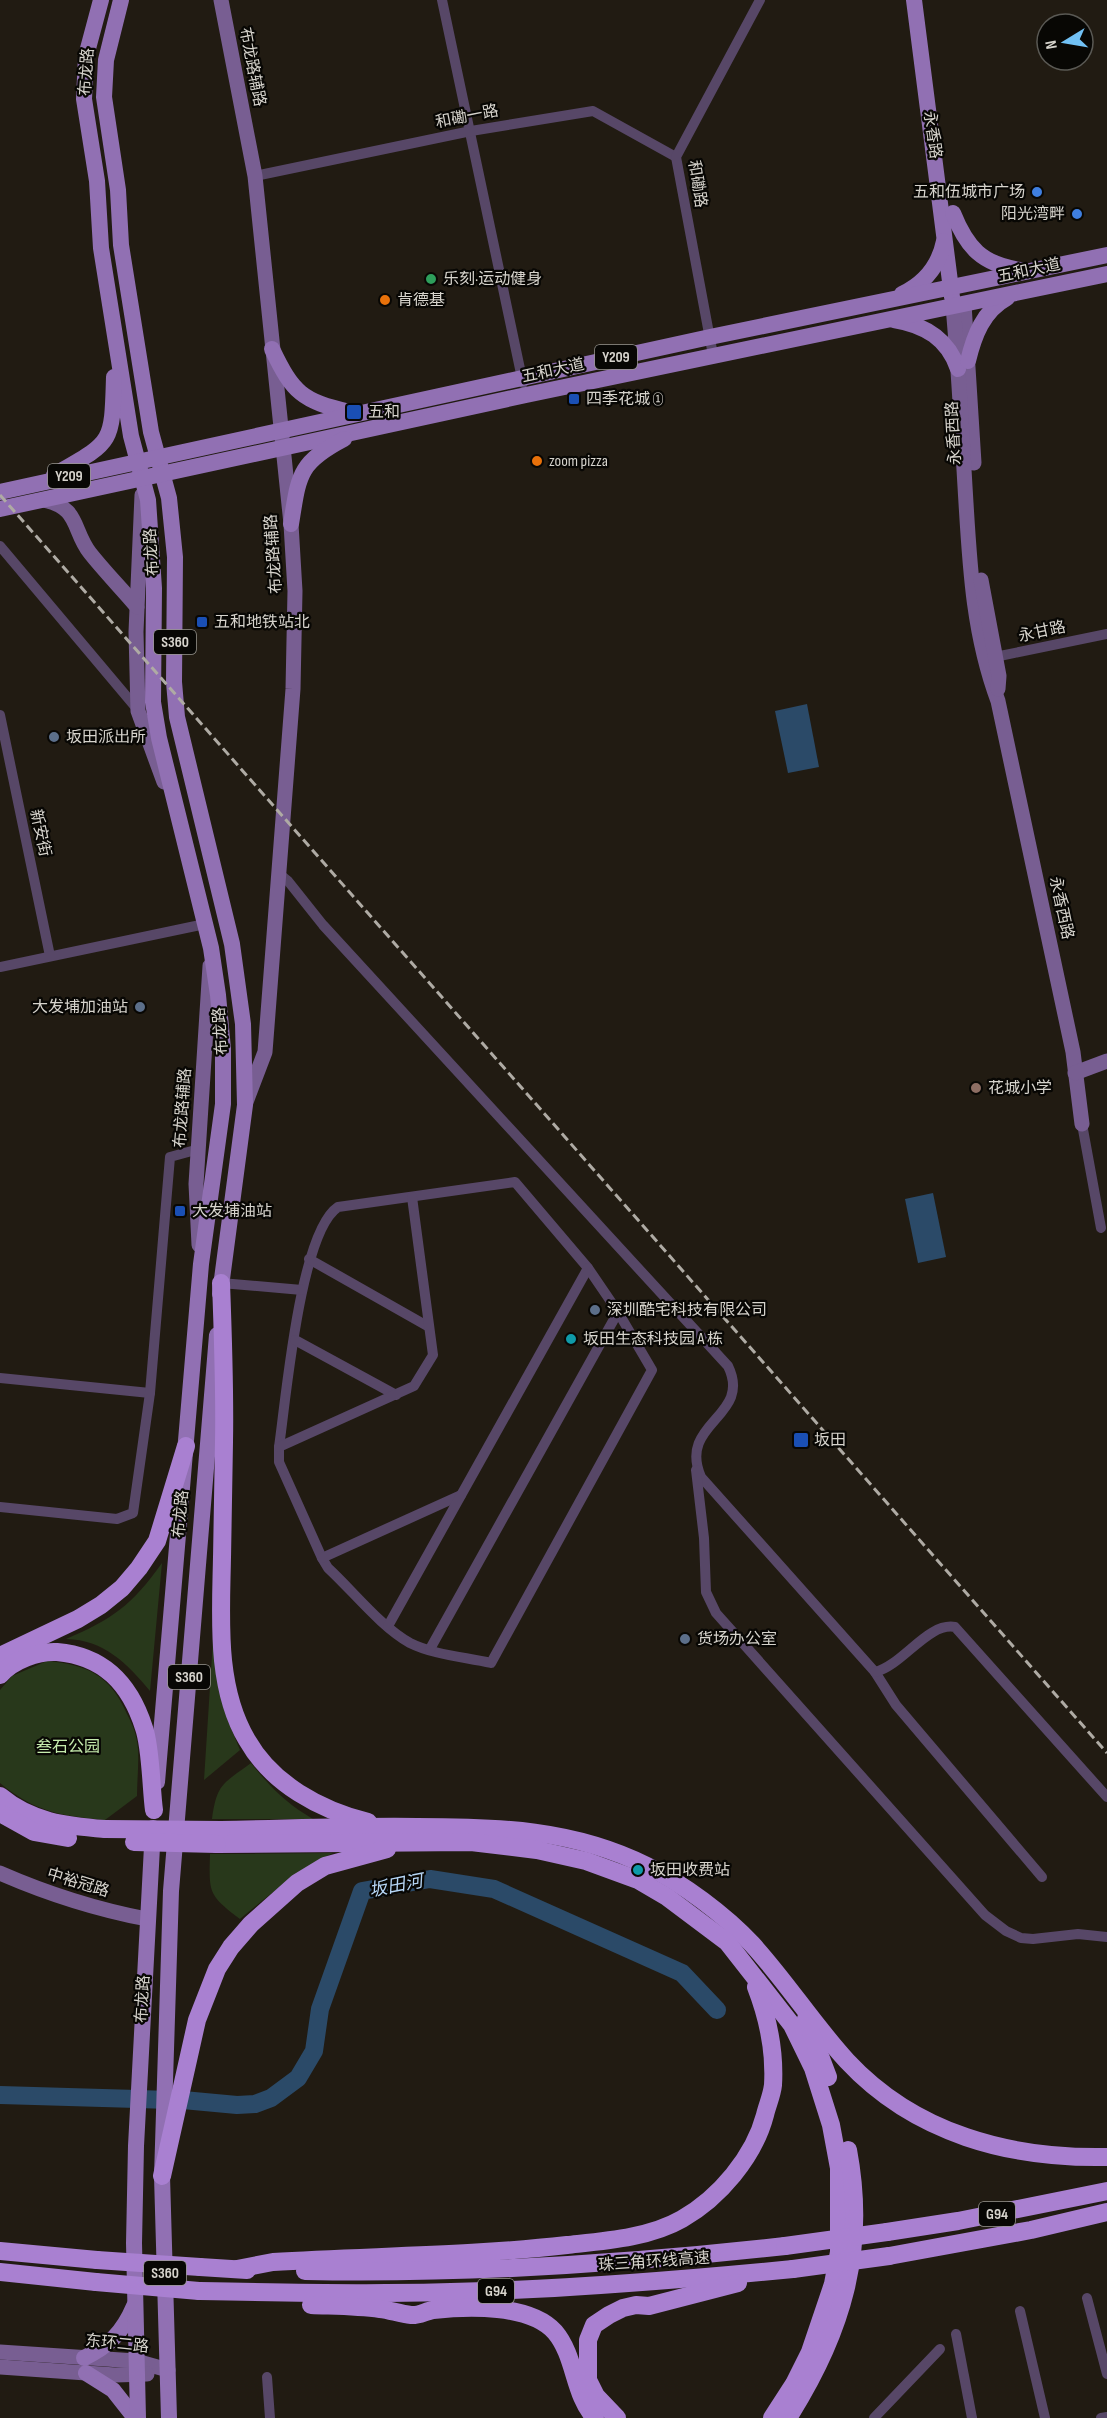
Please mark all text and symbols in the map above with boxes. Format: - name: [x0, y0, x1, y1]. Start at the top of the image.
- north arrow: [1035, 12, 1095, 72]
- street label: 布龙路辅路: [235, 26, 269, 108]
- text: N: [1042, 39, 1062, 51]
- street label: 布龙路: [76, 47, 98, 97]
- street label: 和磡一路: [434, 102, 500, 132]
- street label: 永香路: [919, 110, 945, 160]
- street label: 和磡路: [684, 159, 710, 209]
- place label: 五和伍城市广场: [913, 183, 1025, 202]
- marker: 五和伍城市广场: [1030, 185, 1044, 199]
- place label: 阳光湾畔: [1001, 205, 1065, 224]
- marker: 阳光湾畔: [1070, 207, 1084, 221]
- street label: 五和大道: [996, 255, 1062, 287]
- place label: 乐刻·运动健身: [443, 270, 542, 289]
- marker: 乐刻·运动健身: [424, 272, 438, 286]
- place label: 肯德基: [397, 291, 445, 310]
- marker: 肯德基: [378, 293, 392, 307]
- road number: Y209: [595, 345, 637, 369]
- street label: 五和大道: [520, 355, 586, 387]
- place label: 四季花城 ①: [586, 390, 664, 409]
- marker: 四季花城 ①: [567, 392, 581, 406]
- street label: 永香西路: [943, 401, 965, 465]
- marker: 五和: [345, 403, 363, 421]
- place label: 五和: [368, 403, 400, 422]
- place label: zoom pizza: [549, 452, 608, 471]
- marker: zoom pizza: [530, 454, 544, 468]
- road number: Y209: [48, 464, 90, 488]
- street label: 布龙路辅路: [262, 513, 286, 595]
- street label: 布龙路: [141, 527, 163, 577]
- place label: 五和地铁站北: [214, 613, 310, 632]
- marker: 五和地铁站北: [195, 615, 209, 629]
- street label: 永甘路: [1017, 618, 1067, 646]
- road number: S360: [154, 630, 196, 654]
- place label: 坂田派出所: [66, 728, 146, 747]
- marker: 坂田派出所: [47, 730, 61, 744]
- street label: 新安街: [26, 808, 54, 858]
- street label: 永香西路: [1045, 875, 1077, 941]
- place label: 大发埔加油站: [32, 998, 128, 1017]
- marker: 大发埔加油站: [133, 1000, 147, 1014]
- street label: 布龙路: [210, 1006, 232, 1056]
- street label: 布龙路辅路: [171, 1067, 195, 1149]
- place label: 花城小学: [988, 1079, 1052, 1098]
- marker: 花城小学: [969, 1081, 983, 1095]
- place label: 大发埔油站: [192, 1202, 272, 1221]
- marker: 大发埔油站: [173, 1204, 187, 1218]
- place label: 深圳酷宅科技有限公司: [607, 1301, 767, 1320]
- marker: 深圳酷宅科技有限公司: [588, 1303, 602, 1317]
- place label: 坂田生态科技园 A 栋: [583, 1330, 723, 1349]
- marker: 坂田生态科技园 A 栋: [564, 1332, 578, 1346]
- marker: 坂田: [792, 1431, 810, 1449]
- place label: 坂田: [814, 1431, 846, 1450]
- street label: 布龙路: [169, 1489, 193, 1539]
- place label: 货场办公室: [697, 1630, 777, 1649]
- marker: 货场办公室: [678, 1632, 692, 1646]
- road number: S360: [168, 1665, 210, 1689]
- park label: 叁石公园: [36, 1738, 100, 1757]
- place label: 坂田收费站: [650, 1861, 730, 1880]
- marker: 坂田收费站: [631, 1863, 645, 1877]
- street label: 中裕冠路: [45, 1865, 111, 1901]
- water label: 坂田河: [367, 1870, 427, 1901]
- street label: 布龙路: [132, 1975, 154, 2023]
- road number: G94: [979, 2202, 1015, 2226]
- street label: 珠三角环线高速: [597, 2248, 711, 2275]
- road number: S360: [144, 2261, 186, 2285]
- road number: G94: [478, 2279, 514, 2303]
- street label: 东环二路: [84, 2331, 150, 2357]

